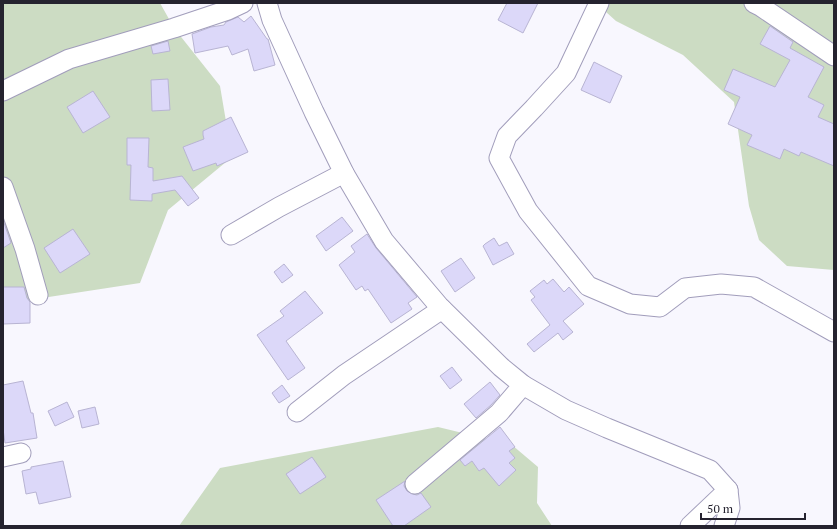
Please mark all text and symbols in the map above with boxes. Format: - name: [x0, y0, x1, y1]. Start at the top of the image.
- scale bar: [701, 495, 805, 521]
- text: 50 m: [707, 501, 734, 516]

